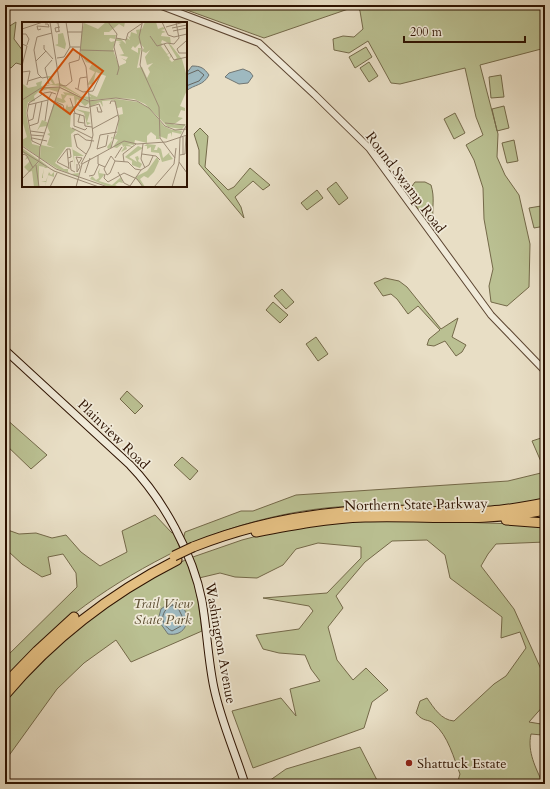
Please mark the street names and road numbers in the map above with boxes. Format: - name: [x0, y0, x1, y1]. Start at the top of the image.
- street label: Round Swamp Road: [361, 128, 450, 237]
- street label: Plainview Road: [74, 395, 154, 474]
- street label: Northern State Parkway: [344, 494, 489, 515]
- street label: Washington Avenue: [200, 580, 241, 705]

